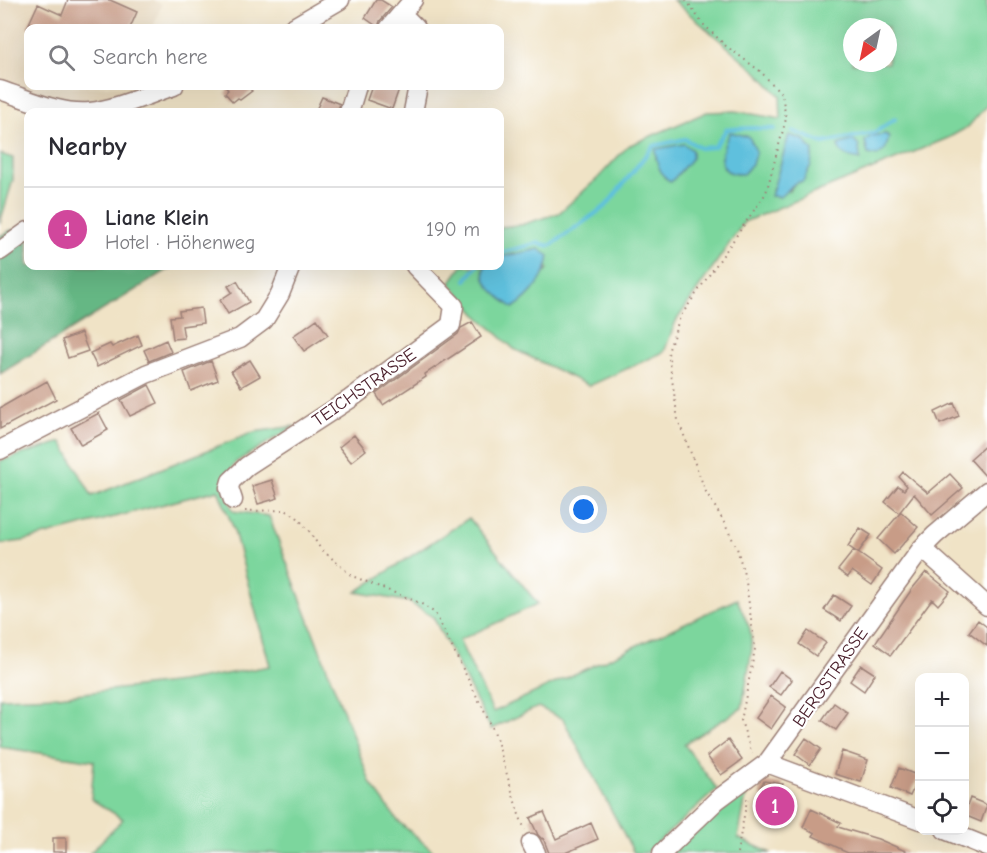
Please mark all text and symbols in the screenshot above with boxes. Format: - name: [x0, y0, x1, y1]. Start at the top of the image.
- north arrow: [843, 18, 897, 72]
- search box: [24, 24, 504, 90]
- icon: search: [45, 41, 78, 74]
- text: Search here: [93, 44, 208, 70]
- text: Nearby: [48, 132, 127, 162]
- text: Liane Klein: [105, 205, 209, 231]
- text: 1: [64, 218, 71, 241]
- text: 190 m: [426, 218, 480, 241]
- text: Hotel · Höhenweg: [105, 231, 255, 254]
- street label: TEICHSTRASSE: [308, 344, 420, 431]
- your location: [569, 495, 598, 524]
- street label: BERGSTRASSE: [788, 623, 873, 731]
- map controls: [915, 673, 969, 835]
- button: +: [915, 673, 969, 727]
- button: −: [915, 727, 969, 781]
- button: locate: [915, 781, 969, 835]
- pin: 1: [756, 784, 794, 828]

